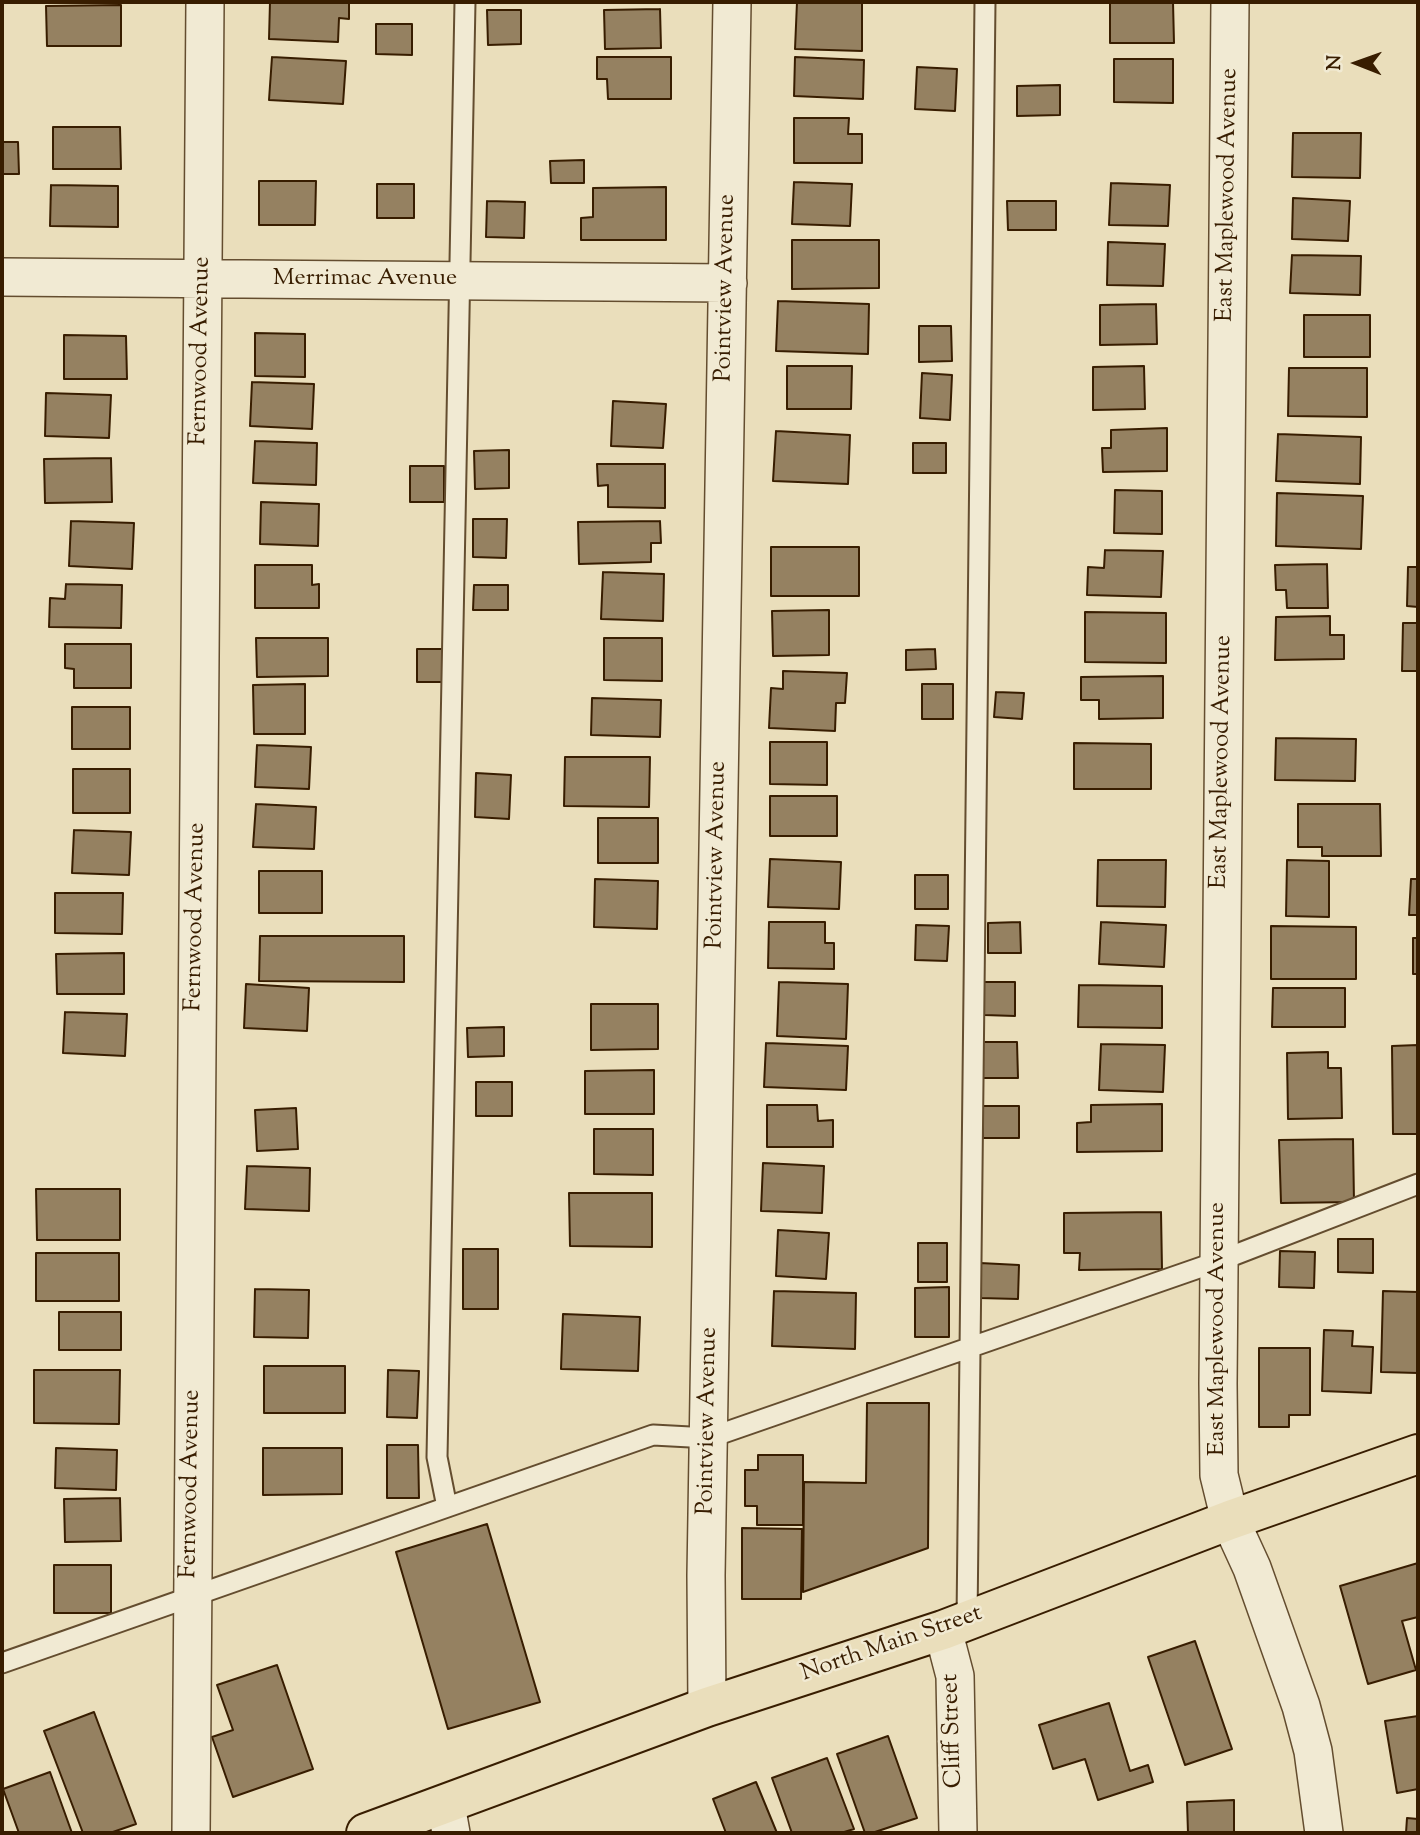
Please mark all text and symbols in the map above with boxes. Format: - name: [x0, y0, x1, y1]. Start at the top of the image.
- north arrow: [1322, 28, 1392, 98]
- text: N: [1322, 55, 1349, 70]
- street label: East Maplewood Avenue: [1212, 68, 1246, 322]
- street label: Pointview Avenue: [711, 194, 743, 382]
- street label: Fernwood Avenue: [186, 256, 218, 446]
- street label: Merrimac Avenue: [273, 266, 457, 294]
- street label: East Maplewood Avenue: [1206, 635, 1240, 889]
- street label: Pointview Avenue: [702, 761, 734, 949]
- street label: Fernwood Avenue: [181, 822, 213, 1012]
- street label: East Maplewood Avenue: [1205, 1202, 1233, 1456]
- street label: Pointview Avenue: [693, 1327, 725, 1515]
- street label: Fernwood Avenue: [176, 1389, 208, 1579]
- street label: North Main Street: [798, 1601, 986, 1689]
- street label: Cliff Street: [938, 1673, 970, 1789]

